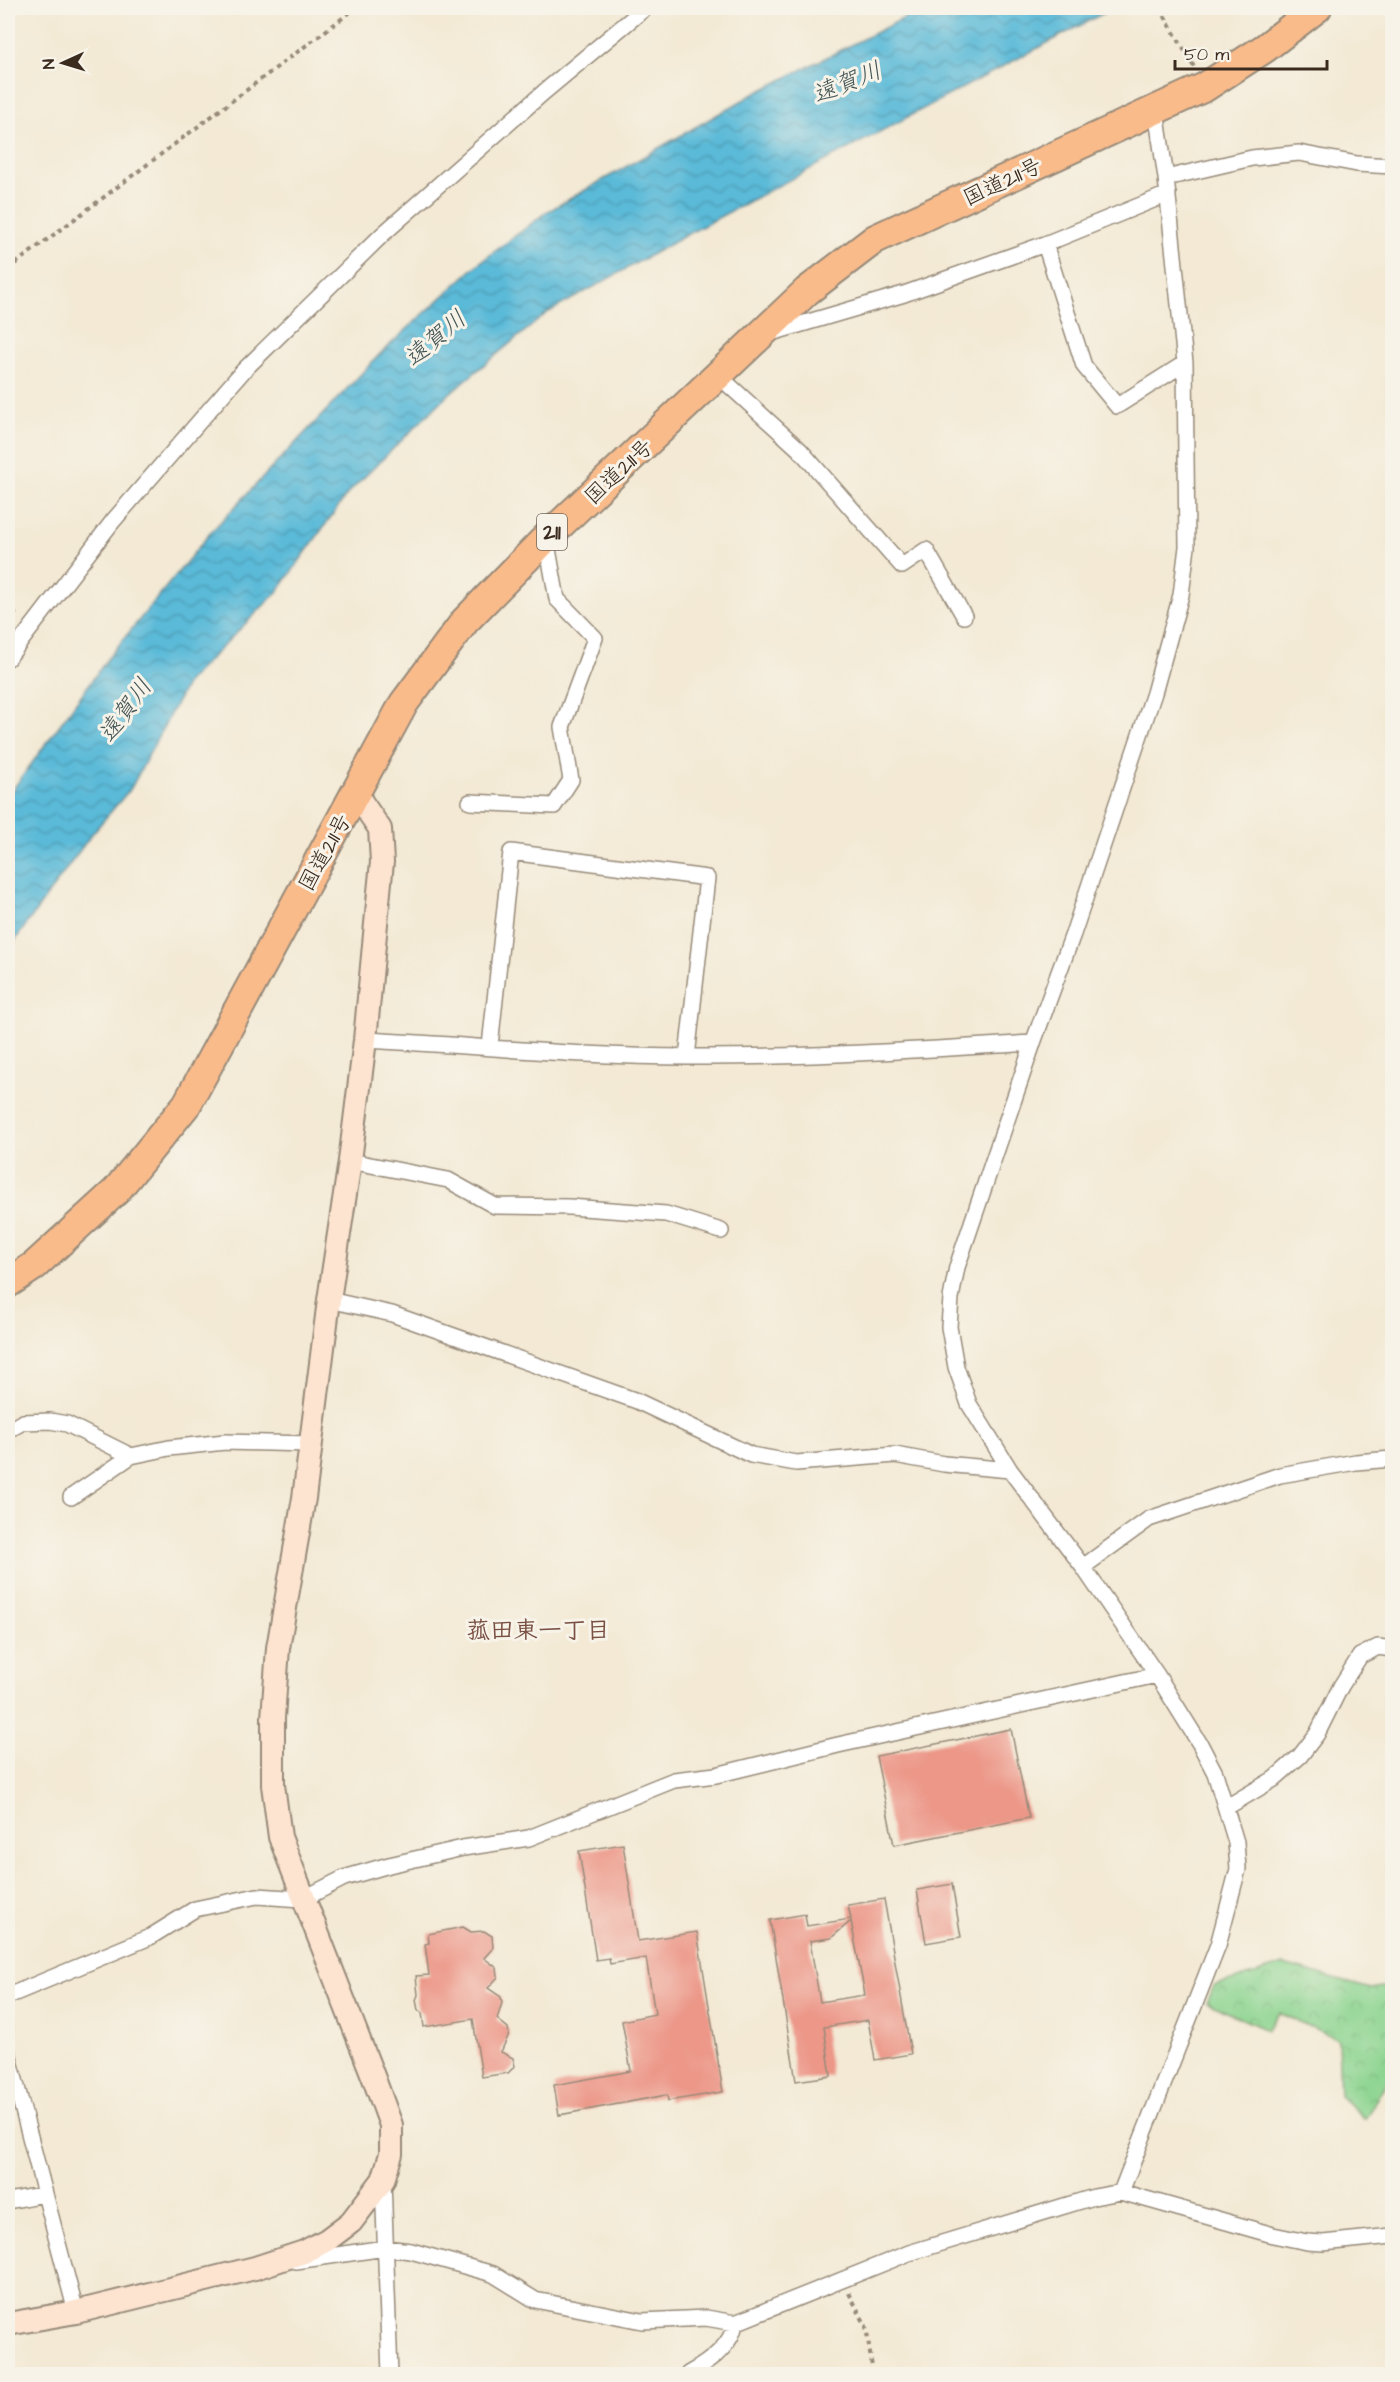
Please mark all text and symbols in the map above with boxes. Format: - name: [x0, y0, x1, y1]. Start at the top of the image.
- north arrow: [33, 33, 93, 93]
- scale bar: [1175, 33, 1326, 71]
- text: 50 m: [1184, 42, 1229, 67]
- water label: 遠賀川: [808, 54, 887, 112]
- text: N: [38, 58, 60, 70]
- street label: 国道211号: [958, 151, 1047, 214]
- water label: 遠賀川: [397, 303, 474, 375]
- street label: 国道211号: [578, 432, 660, 512]
- road number: 211: [537, 514, 567, 550]
- water label: 遠賀川: [91, 671, 161, 750]
- street label: 国道211号: [291, 808, 359, 897]
- district label: 菰田東一丁目: [466, 1614, 610, 1648]

